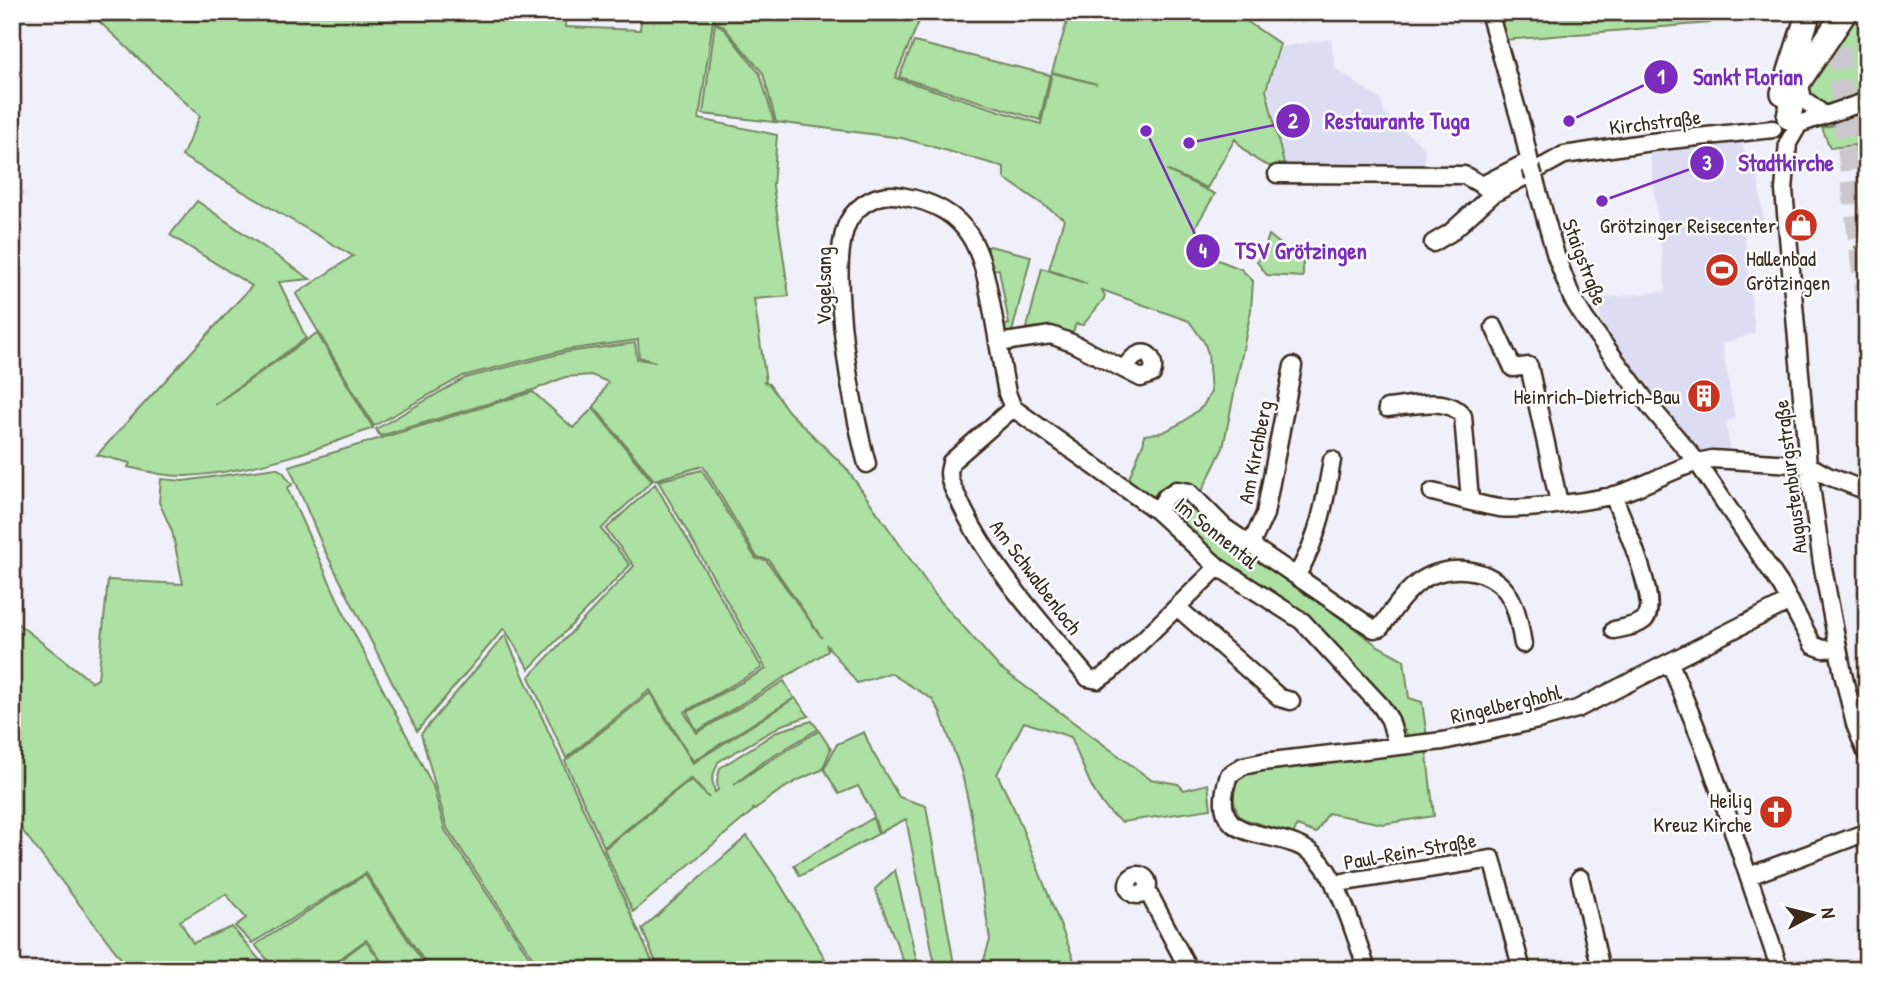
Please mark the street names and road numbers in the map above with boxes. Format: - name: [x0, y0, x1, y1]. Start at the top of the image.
- street label: Kirchstraße: [1608, 102, 1702, 142]
- street label: Staigstraße: [1555, 215, 1615, 309]
- street label: Vogelsang: [809, 247, 838, 325]
- street label: Am Kirchberg: [1231, 398, 1279, 506]
- street label: Augustenburgstraße: [1766, 398, 1814, 556]
- street label: Im Sonnental: [1169, 490, 1265, 576]
- street label: Am Schwalbenloch: [983, 514, 1089, 641]
- street label: Ringelberghohl: [1448, 677, 1565, 731]
- street label: Paul-Rein-Straße: [1341, 825, 1479, 877]

